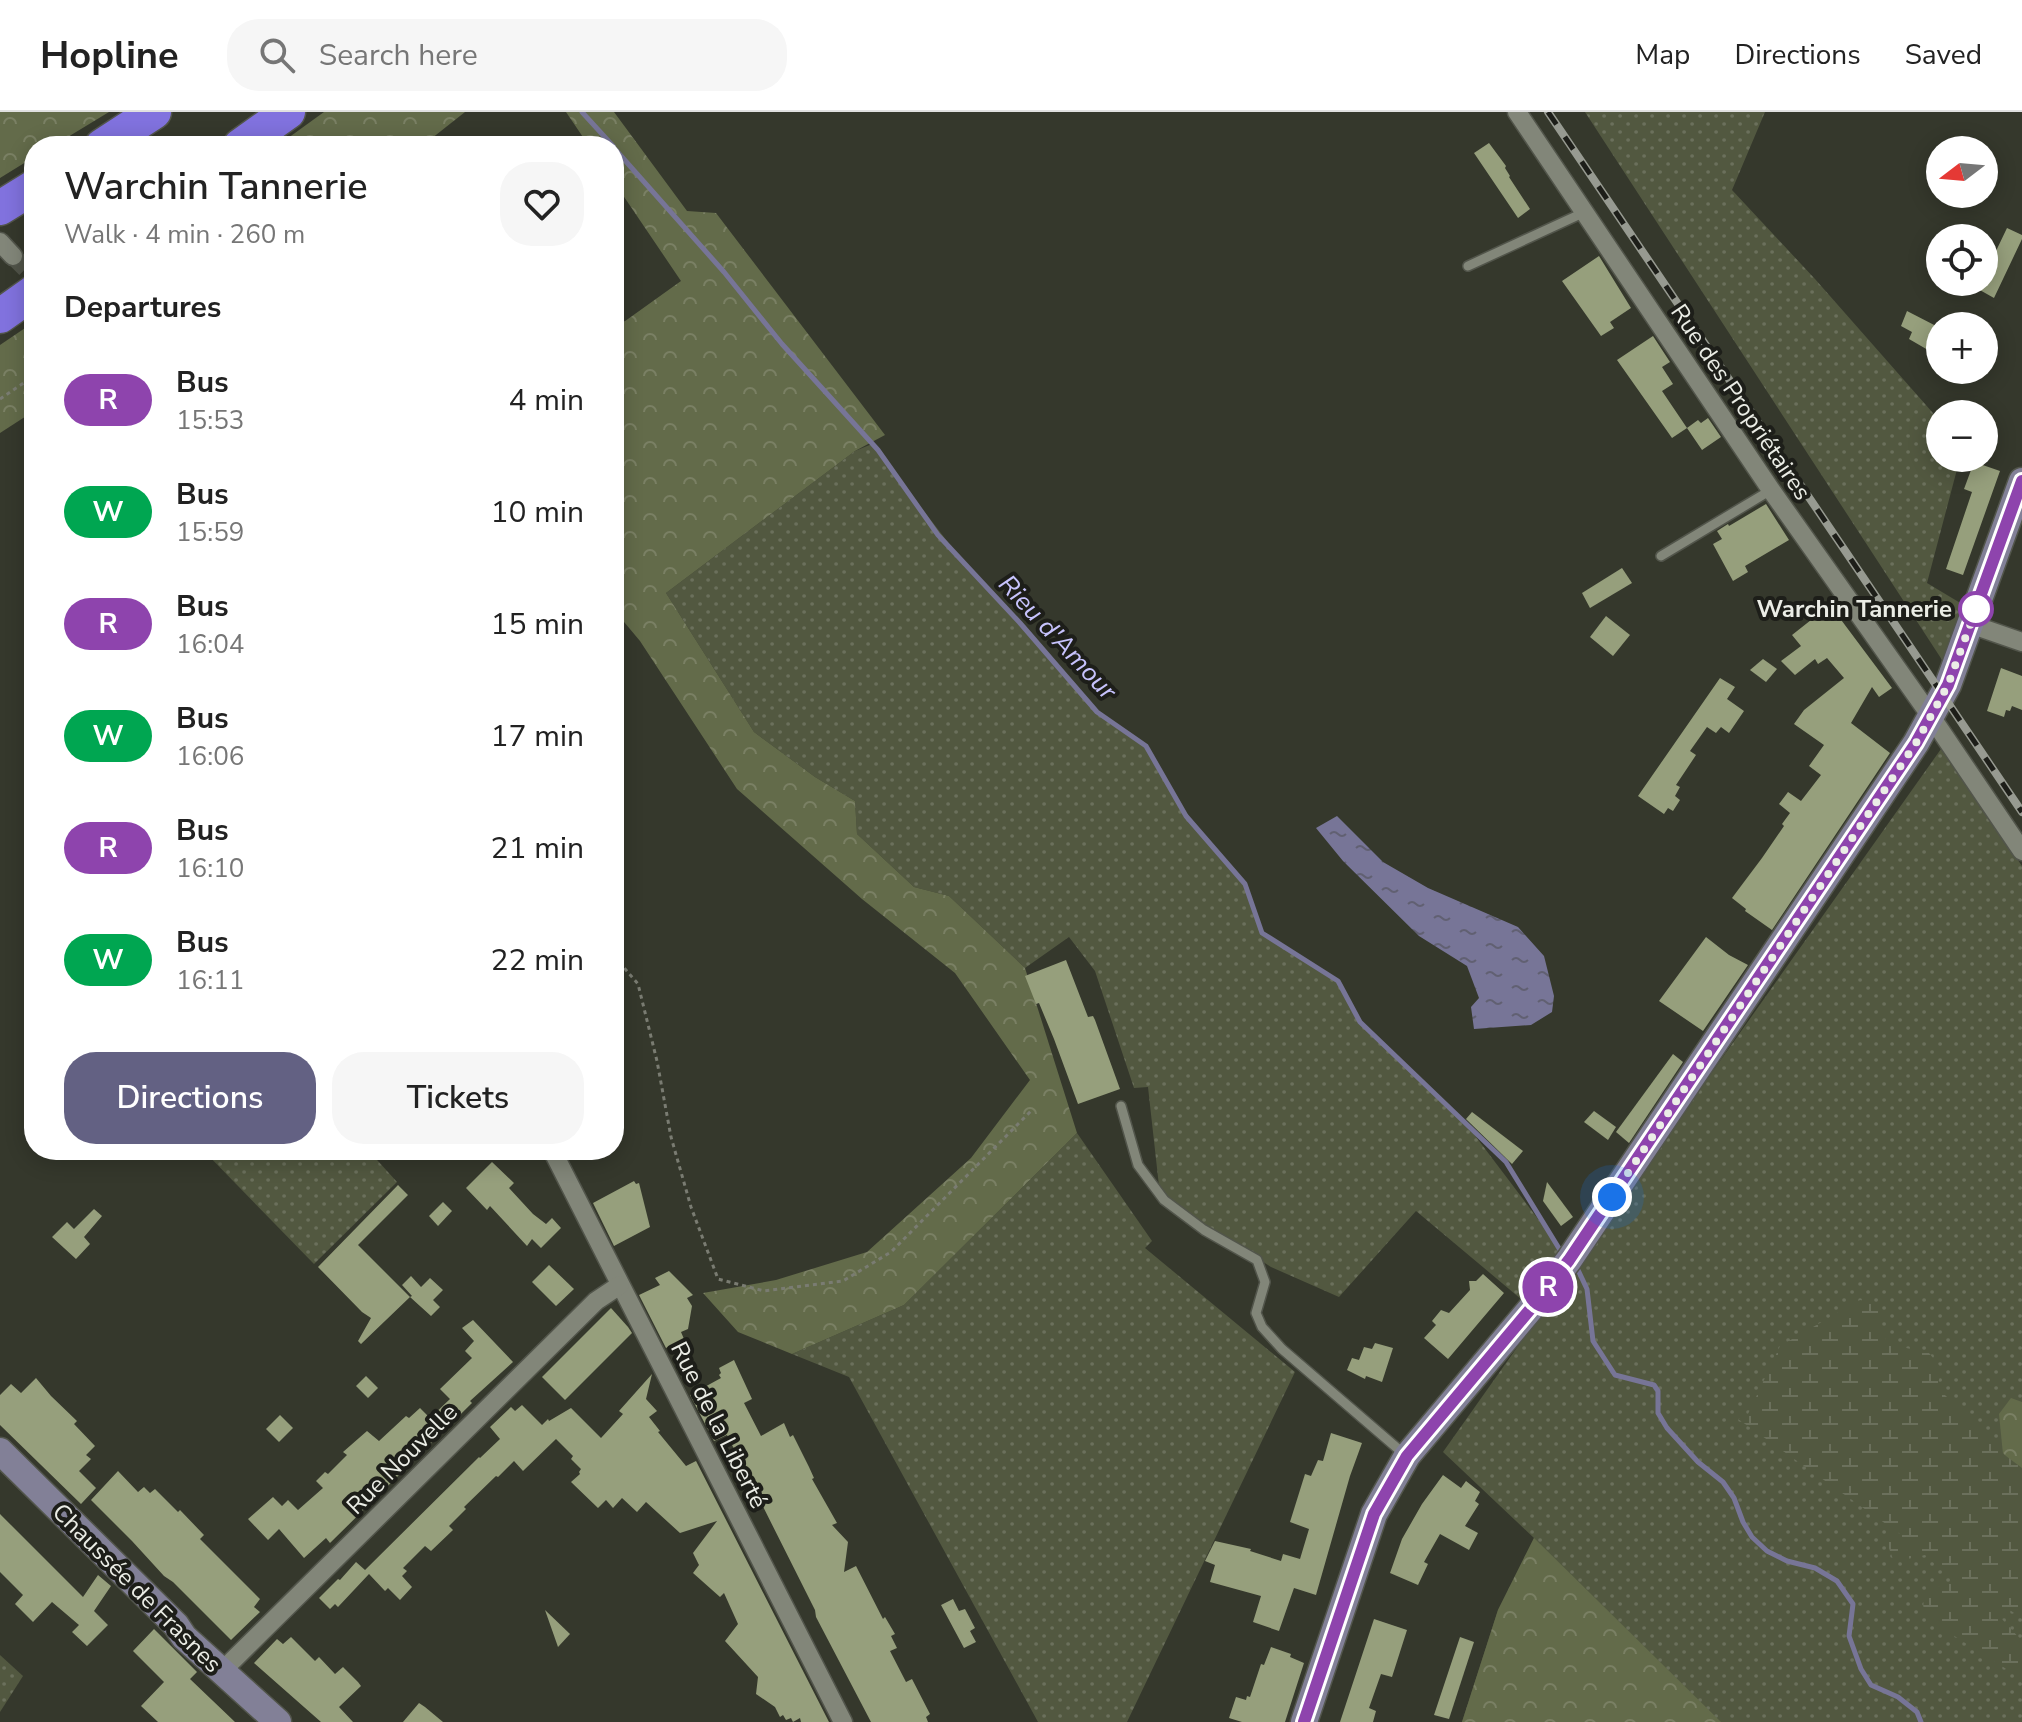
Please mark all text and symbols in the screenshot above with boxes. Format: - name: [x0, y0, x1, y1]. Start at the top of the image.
- search box: [227, 19, 787, 91]
- text: Hopline: [40, 30, 179, 81]
- icon: search: [255, 33, 299, 77]
- text: Search here: [319, 35, 478, 76]
- text: Map: [1635, 36, 1690, 74]
- text: Directions: [1734, 36, 1861, 74]
- text: Saved: [1905, 36, 1982, 74]
- north arrow: [1926, 136, 1998, 208]
- map controls: [1926, 136, 1998, 472]
- text: Warchin Tannerie: [64, 161, 368, 212]
- button: heart: [500, 162, 584, 246]
- text: Walk · 4 min · 260 m: [64, 217, 305, 252]
- button: locate: [1926, 224, 1998, 296]
- text: Departures: [64, 287, 221, 328]
- street label: Rue des Propriétaires: [1663, 298, 1819, 506]
- button: +: [1926, 312, 1998, 384]
- text: Bus: [176, 362, 229, 403]
- text: 4 min: [509, 380, 584, 421]
- text: R: [98, 381, 118, 419]
- button: −: [1926, 400, 1998, 472]
- text: 15:53: [176, 403, 244, 438]
- text: Bus: [176, 474, 229, 515]
- text: 10 min: [491, 492, 584, 533]
- text: W: [92, 493, 124, 531]
- text: 15:59: [176, 515, 244, 550]
- water label: Rieu d'Amour: [991, 567, 1125, 708]
- text: Bus: [176, 586, 229, 627]
- marker: Warchin Tannerie: [1959, 592, 1993, 626]
- place label: Warchin Tannerie: [1757, 593, 1952, 625]
- text: 15 min: [491, 604, 584, 645]
- text: R: [98, 605, 118, 643]
- text: 16:04: [176, 627, 244, 662]
- text: Bus: [176, 698, 229, 739]
- text: 17 min: [491, 716, 584, 757]
- text: W: [92, 717, 124, 755]
- text: 16:06: [176, 739, 244, 774]
- text: Bus: [176, 810, 229, 851]
- text: 21 min: [491, 828, 584, 869]
- text: R: [98, 829, 118, 867]
- text: 16:10: [176, 851, 244, 886]
- text: Bus: [176, 922, 229, 963]
- text: 22 min: [491, 940, 584, 981]
- text: W: [92, 941, 124, 979]
- text: 16:11: [176, 963, 244, 998]
- button: Directions: [64, 1052, 316, 1144]
- button: Tickets: [332, 1052, 584, 1144]
- your location: [1592, 1177, 1632, 1217]
- line badge: R: [1522, 1261, 1574, 1313]
- text: R: [1538, 1268, 1558, 1306]
- street label: Rue de la Liberté: [663, 1336, 775, 1514]
- street label: Rue Nouvelle: [339, 1396, 465, 1522]
- street label: Chaussée de Frasnes: [45, 1496, 229, 1680]

